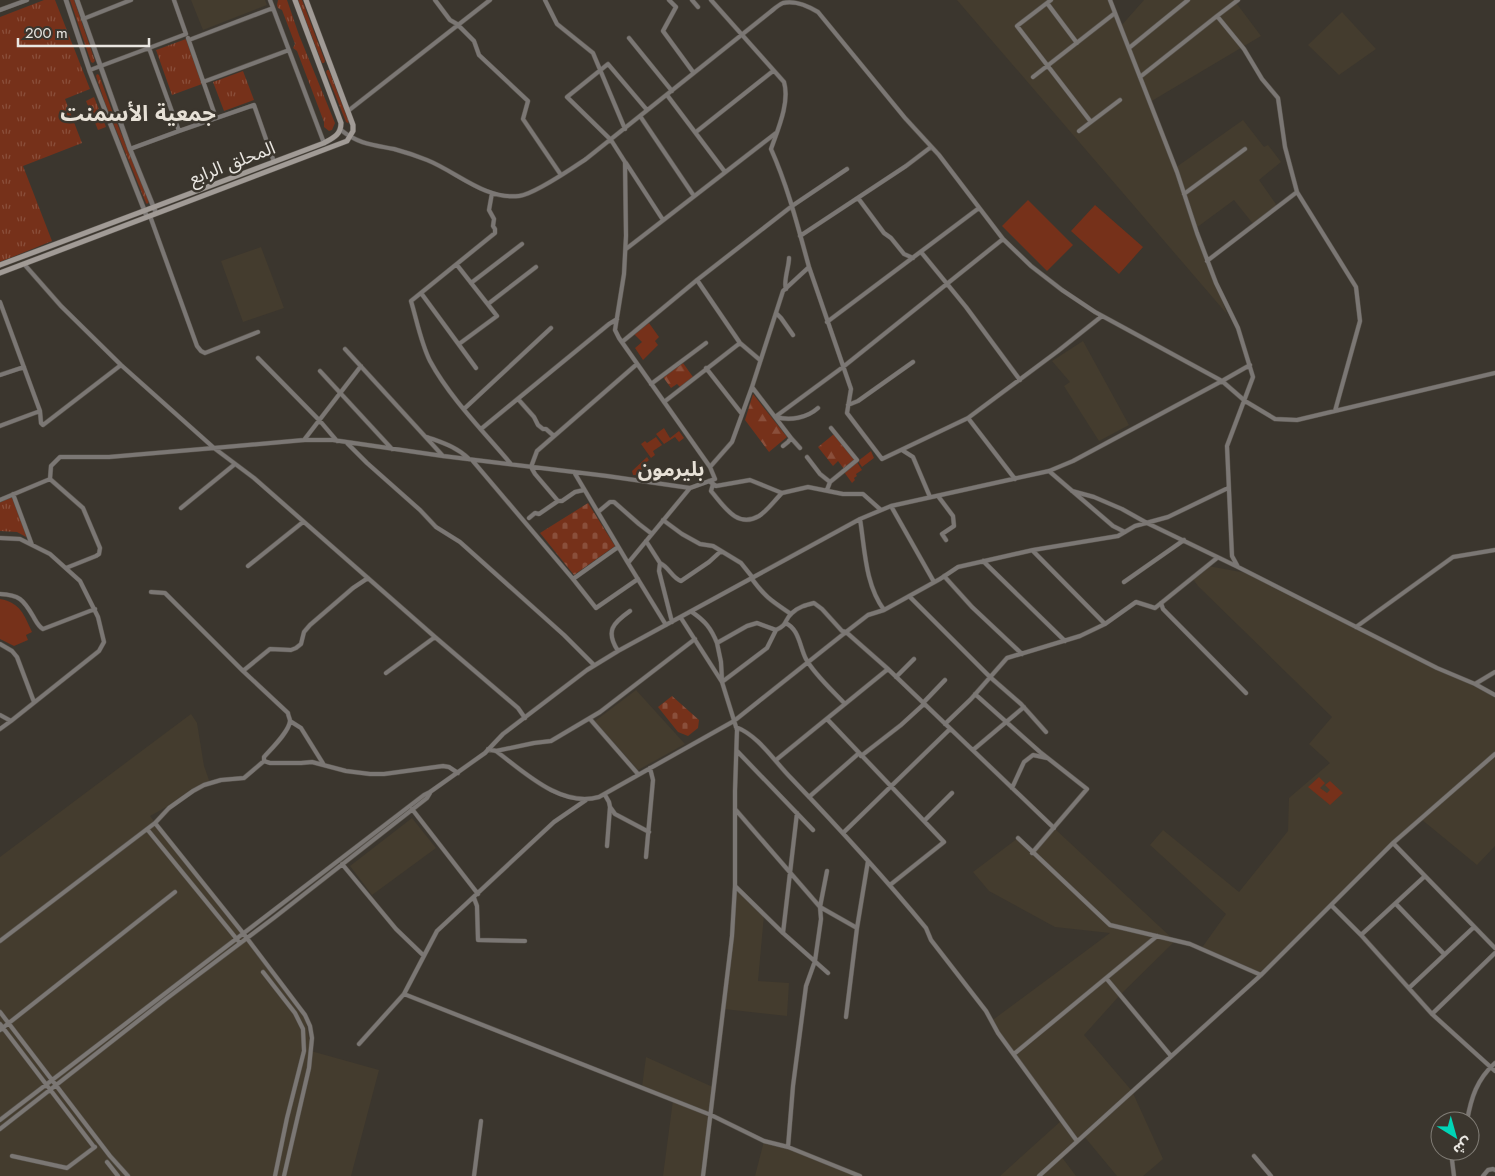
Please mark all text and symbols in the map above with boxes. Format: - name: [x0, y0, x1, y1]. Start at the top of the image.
- scale bar: [18, 15, 149, 47]
- text: 200 m: [25, 22, 68, 44]
- district label: جمعية الأسمنت: [60, 97, 216, 129]
- street label: المحلق الرابع: [185, 135, 279, 192]
- district label: بليرمون: [638, 455, 704, 484]
- north arrow: [1430, 1111, 1480, 1161]
- text: ش: [1449, 1133, 1477, 1160]

